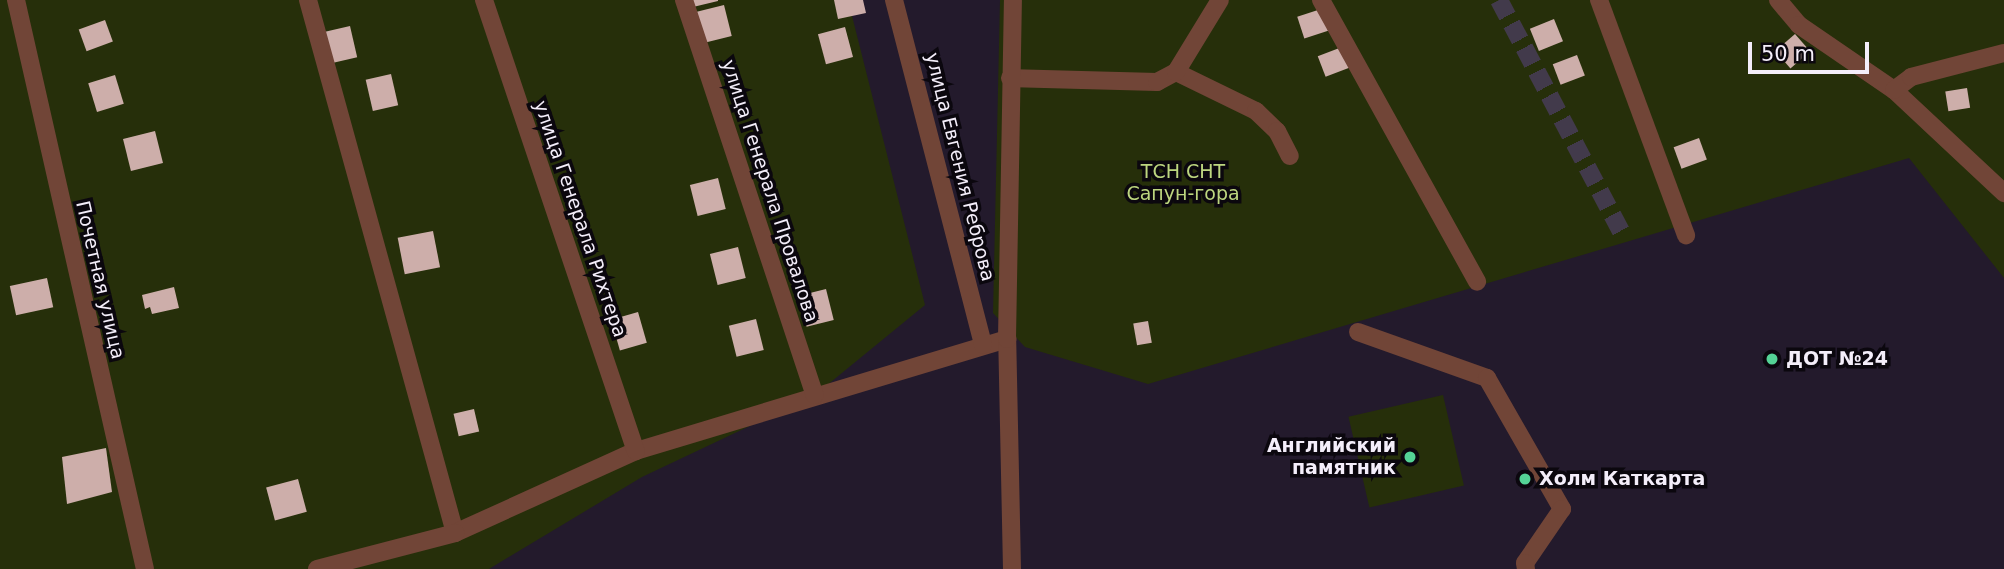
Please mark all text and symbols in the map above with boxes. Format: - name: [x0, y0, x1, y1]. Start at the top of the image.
- scale bar: [1752, 28, 1873, 72]
- text: 50 m: [1761, 42, 1815, 66]
- street label: улица Евгения Реброва: [921, 50, 999, 284]
- street label: улица Генерала Провалова: [717, 57, 823, 325]
- street label: улица Генерала Рихтера: [529, 98, 631, 340]
- park label: ТСН СНТ Сапун-гора: [1126, 161, 1240, 205]
- street label: Почетная улица: [71, 199, 129, 361]
- place label: ДОТ №24: [1786, 348, 1888, 370]
- marker: ДОТ №24: [1764, 351, 1780, 367]
- place label: Английский памятник: [1267, 435, 1396, 479]
- marker: Английский памятник: [1402, 449, 1418, 465]
- place label: Холм Каткарта: [1539, 468, 1705, 490]
- marker: Холм Каткарта: [1517, 471, 1533, 487]

